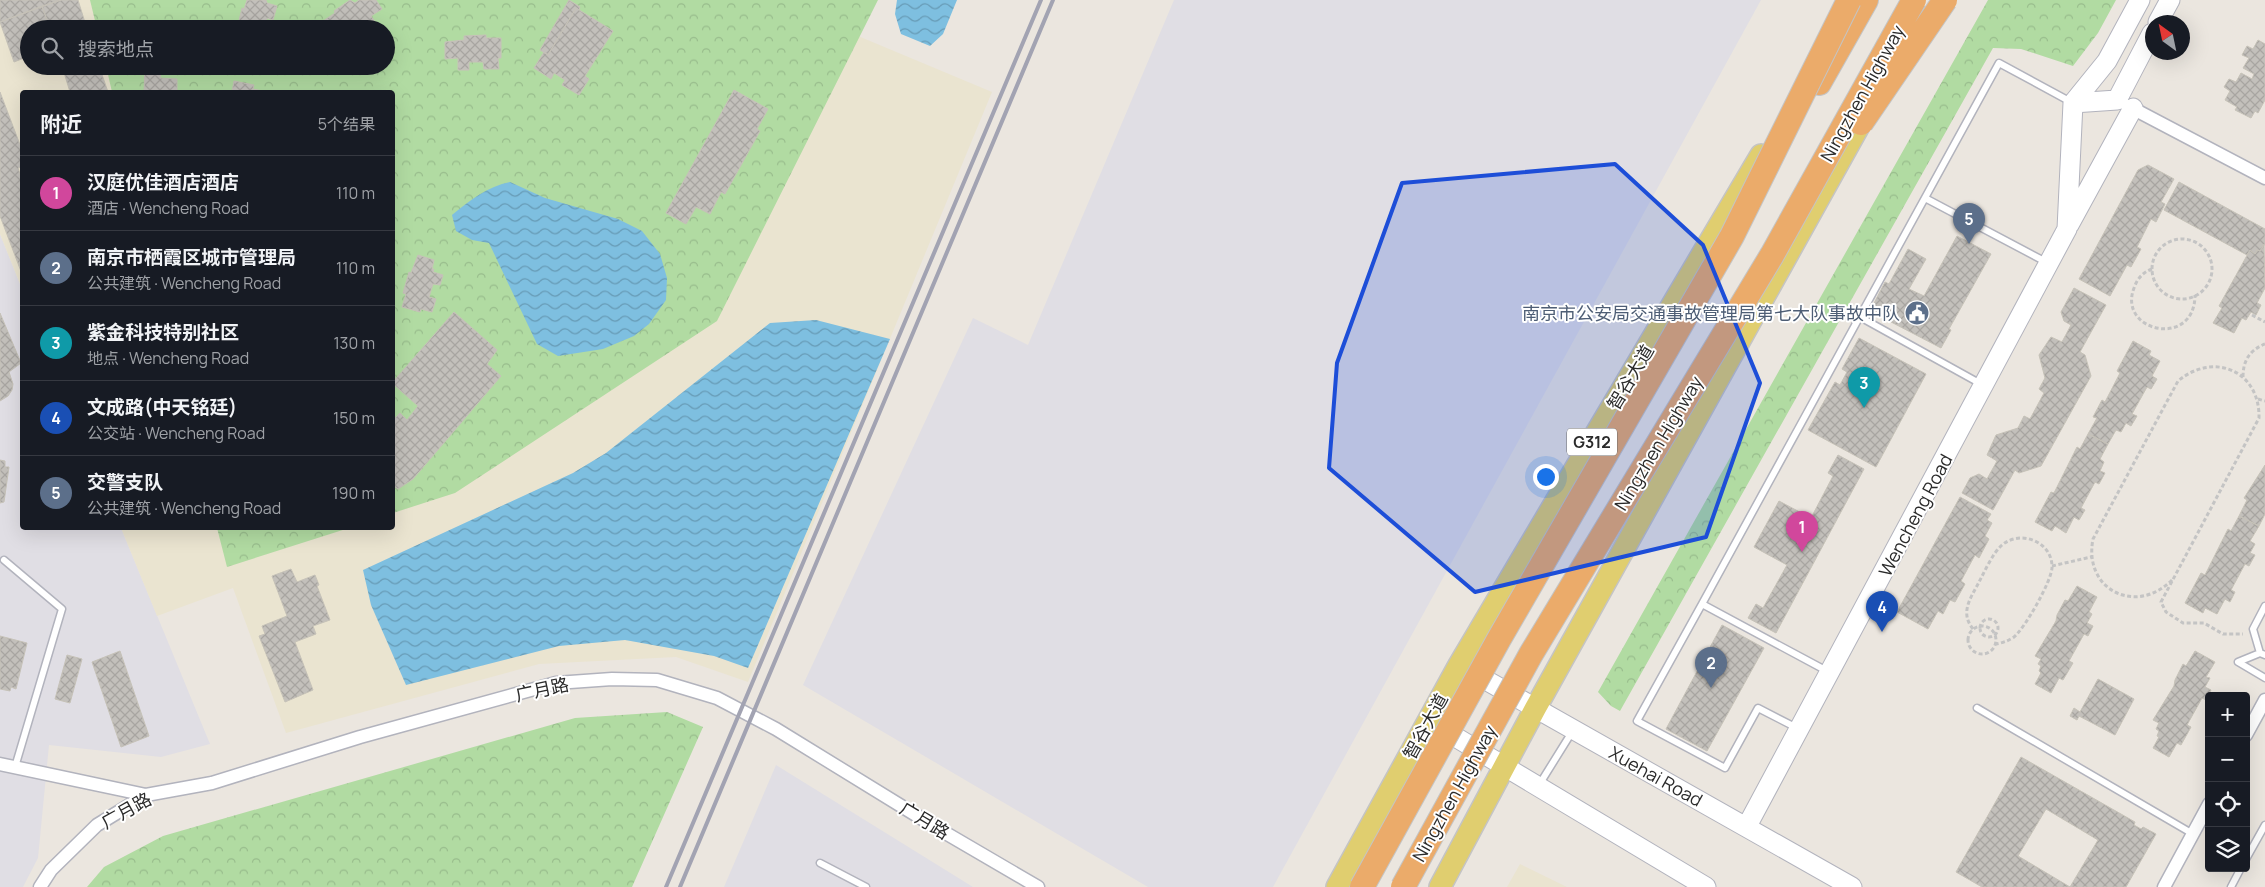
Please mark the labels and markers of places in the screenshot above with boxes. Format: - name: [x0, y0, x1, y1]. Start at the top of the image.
- pin: 5: [1953, 203, 1985, 244]
- public building icon: 南京市公安局交通事故管理局第七大队事故中队: [1904, 300, 1930, 326]
- place label: 南京市公安局交通事故管理局第七大队事故中队: [1522, 301, 1900, 325]
- pin: 3: [1848, 367, 1880, 408]
- pin: 1: [1786, 511, 1818, 552]
- pin: 4: [1866, 591, 1898, 632]
- pin: 2: [1695, 647, 1727, 688]

